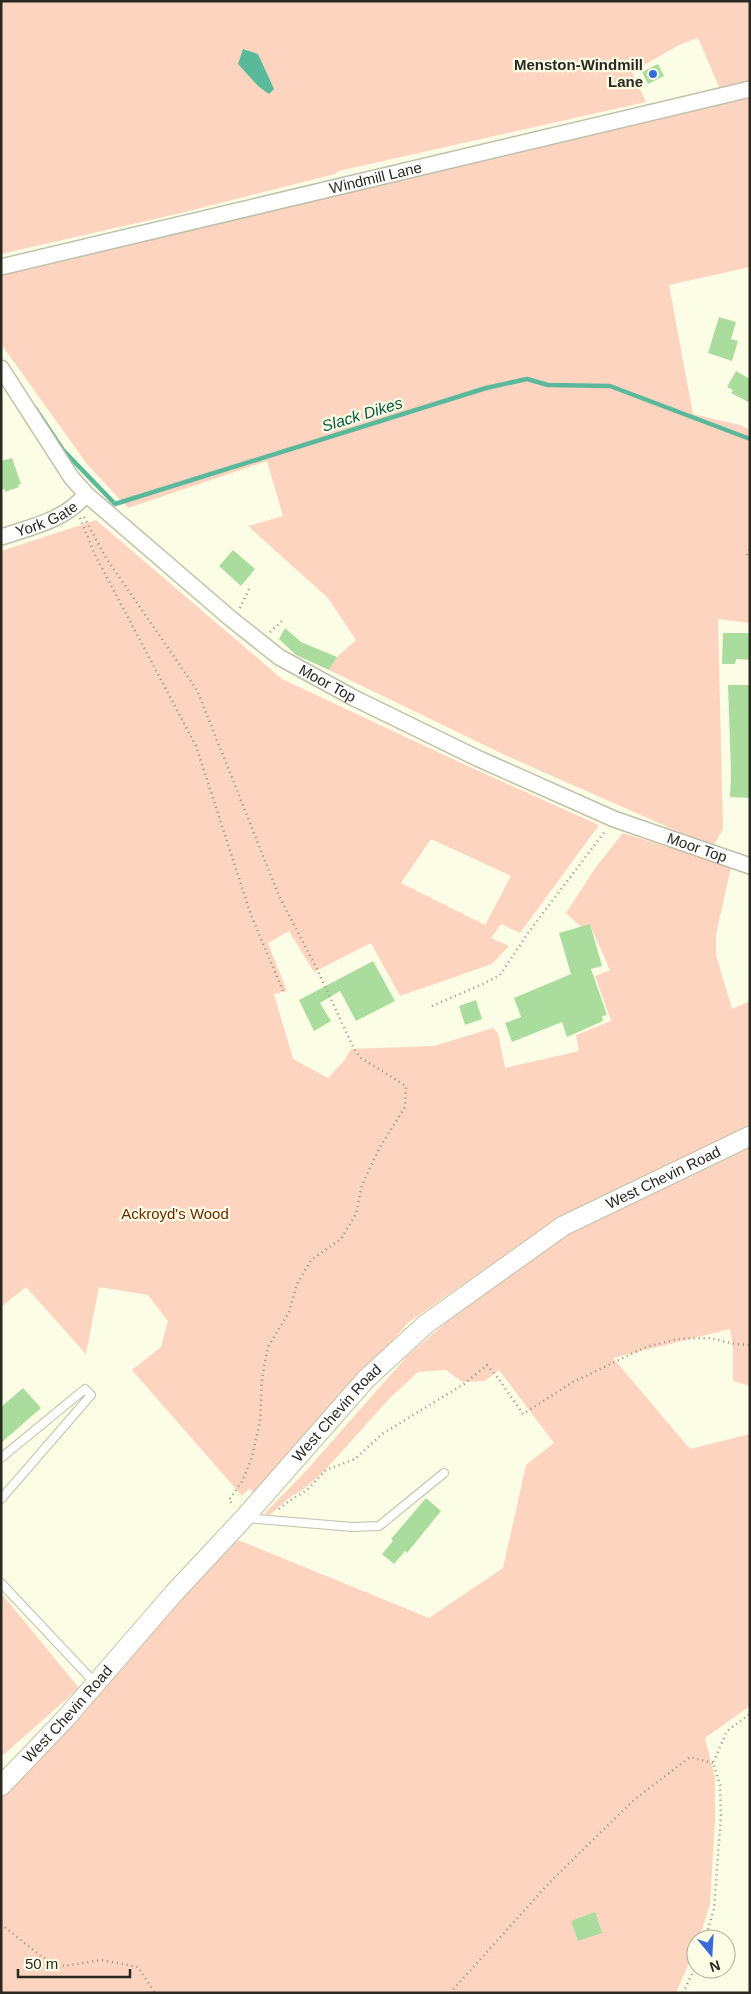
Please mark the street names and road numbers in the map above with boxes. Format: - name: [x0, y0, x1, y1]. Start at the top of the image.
- street label: Windmill Lane: [328, 158, 423, 197]
- street label: York Gate: [13, 498, 81, 540]
- street label: Moor Top: [296, 661, 359, 705]
- street label: Moor Top: [665, 829, 729, 865]
- street label: West Chevin Road: [603, 1143, 723, 1212]
- street label: West Chevin Road: [289, 1360, 384, 1465]
- street label: West Chevin Road: [19, 1662, 115, 1766]

